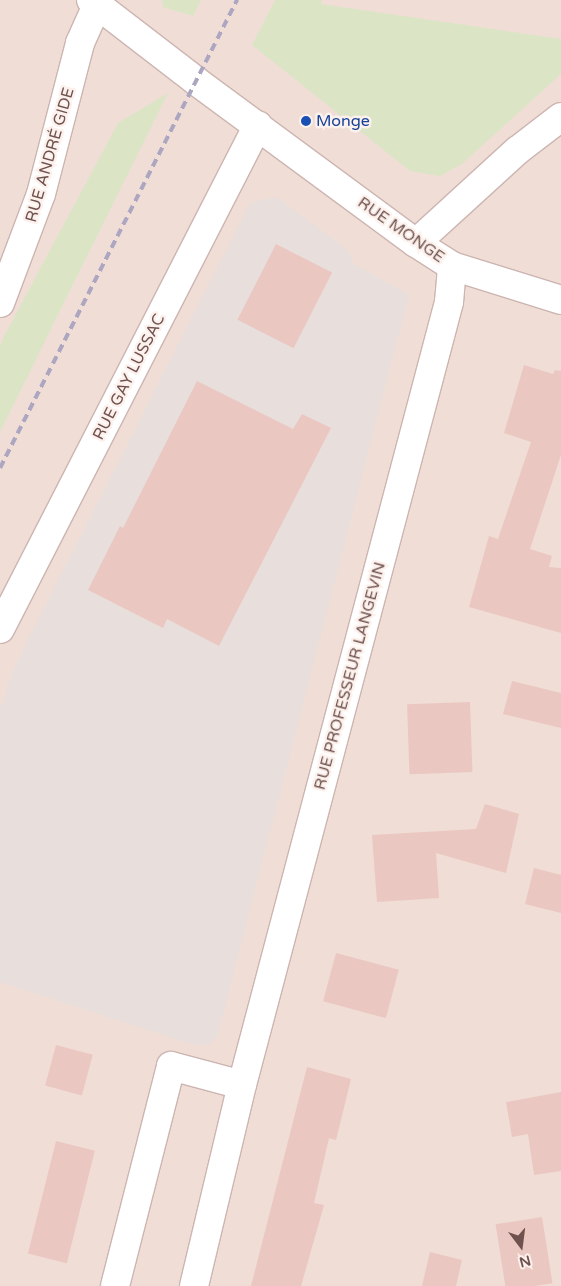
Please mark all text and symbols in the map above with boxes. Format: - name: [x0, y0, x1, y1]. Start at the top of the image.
- street label: RUE ANDRÉ GIDE: [22, 85, 78, 225]
- place label: Monge: [316, 111, 370, 131]
- marker: Monge: [300, 115, 312, 127]
- street label: RUE MONGE: [354, 193, 448, 267]
- street label: RUE GAY LUSSAC: [89, 311, 169, 443]
- street label: RUE PROFESSEUR LANGEVIN: [310, 560, 390, 792]
- north arrow: [496, 1221, 546, 1271]
- text: N: [517, 1251, 533, 1271]

